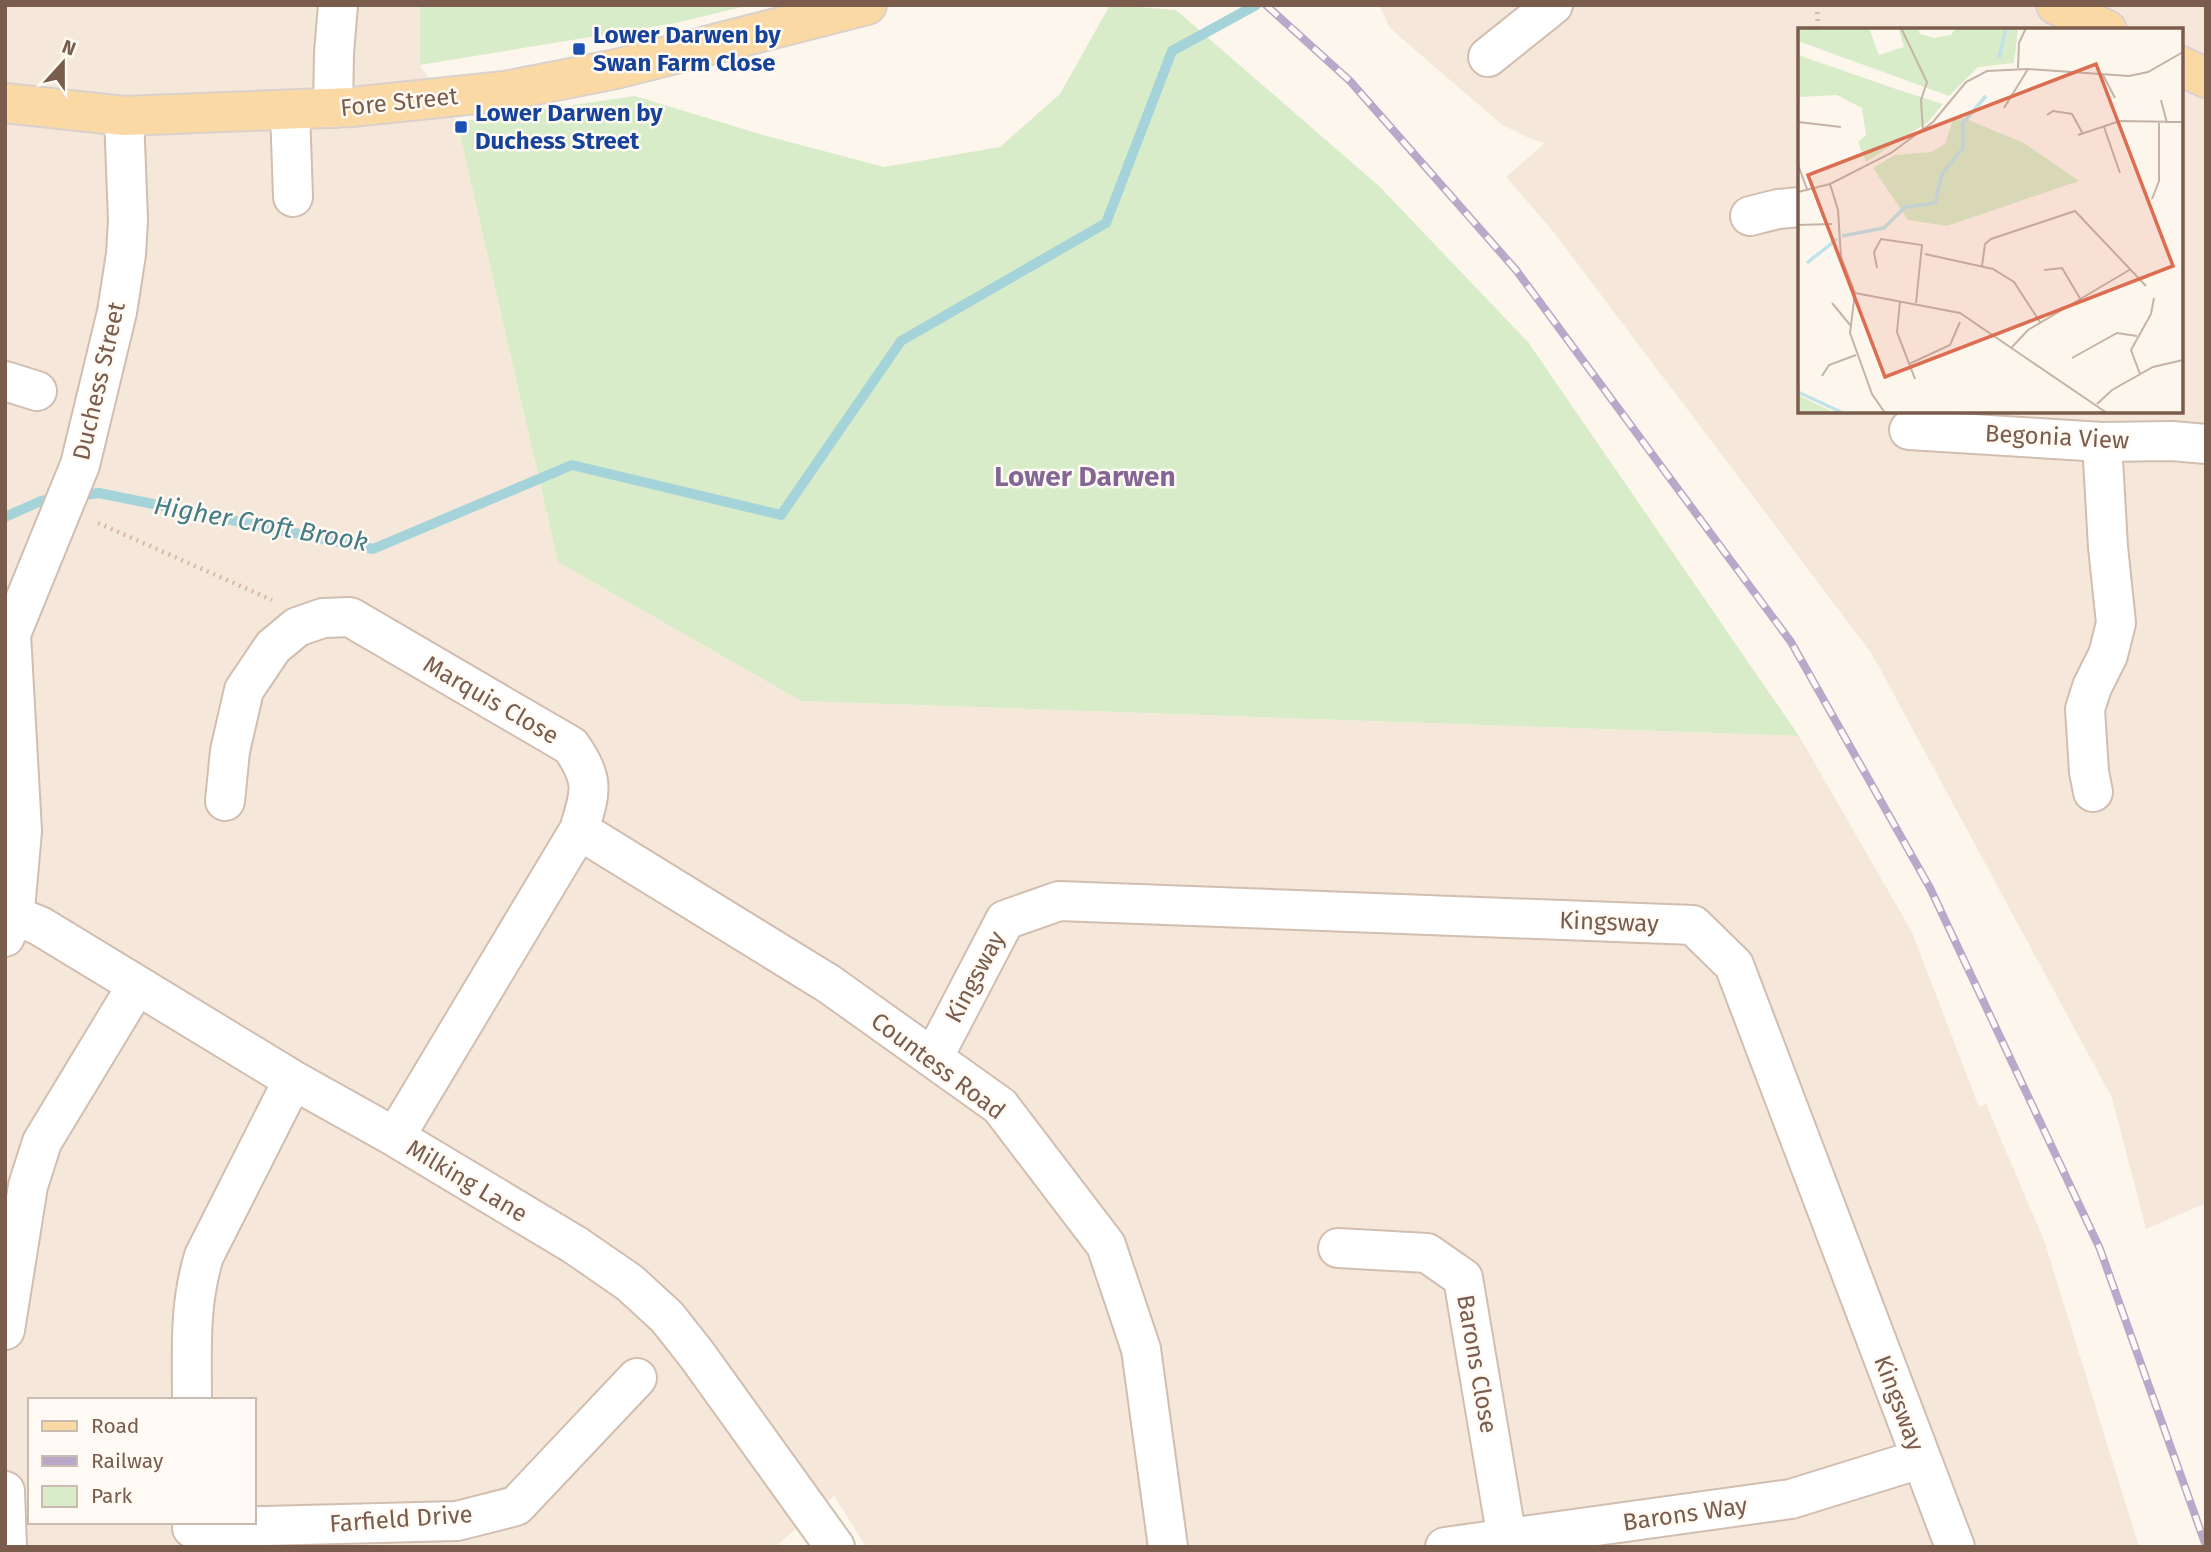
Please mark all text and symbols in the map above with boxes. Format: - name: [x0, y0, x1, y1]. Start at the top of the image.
- place label: Lower Darwen by Swan Farm Close: [593, 21, 781, 77]
- north arrow: [28, 28, 98, 98]
- inset map: [1798, 28, 2183, 413]
- text: N: [59, 35, 79, 61]
- marker: Lower Darwen by Swan Farm Close: [571, 41, 587, 57]
- street label: Fore Street: [339, 82, 459, 122]
- place label: Lower Darwen by Duchess Street: [475, 99, 663, 155]
- marker: Lower Darwen by Duchess Street: [453, 119, 469, 135]
- street label: Duchess Street: [67, 299, 131, 463]
- street label: Begonia View: [1984, 419, 2130, 455]
- district label: Lower Darwen: [994, 460, 1176, 493]
- water label: Higher Croft Brook: [152, 490, 370, 558]
- street label: Marquis Close: [418, 650, 564, 750]
- street label: Kingsway: [1559, 906, 1660, 938]
- street label: Kingsway: [939, 926, 1011, 1028]
- street label: Countess Road: [866, 1007, 1010, 1125]
- street label: Milking Lane: [401, 1134, 533, 1228]
- street label: Barons Close: [1451, 1293, 1503, 1435]
- street label: Kingsway: [1868, 1351, 1930, 1455]
- legend: [28, 1398, 256, 1524]
- text: Road: [91, 1413, 139, 1439]
- text: Railway: [91, 1448, 164, 1474]
- text: Park: [91, 1483, 133, 1509]
- street label: Barons Way: [1621, 1491, 1749, 1537]
- street label: Farfield Drive: [328, 1500, 474, 1538]

